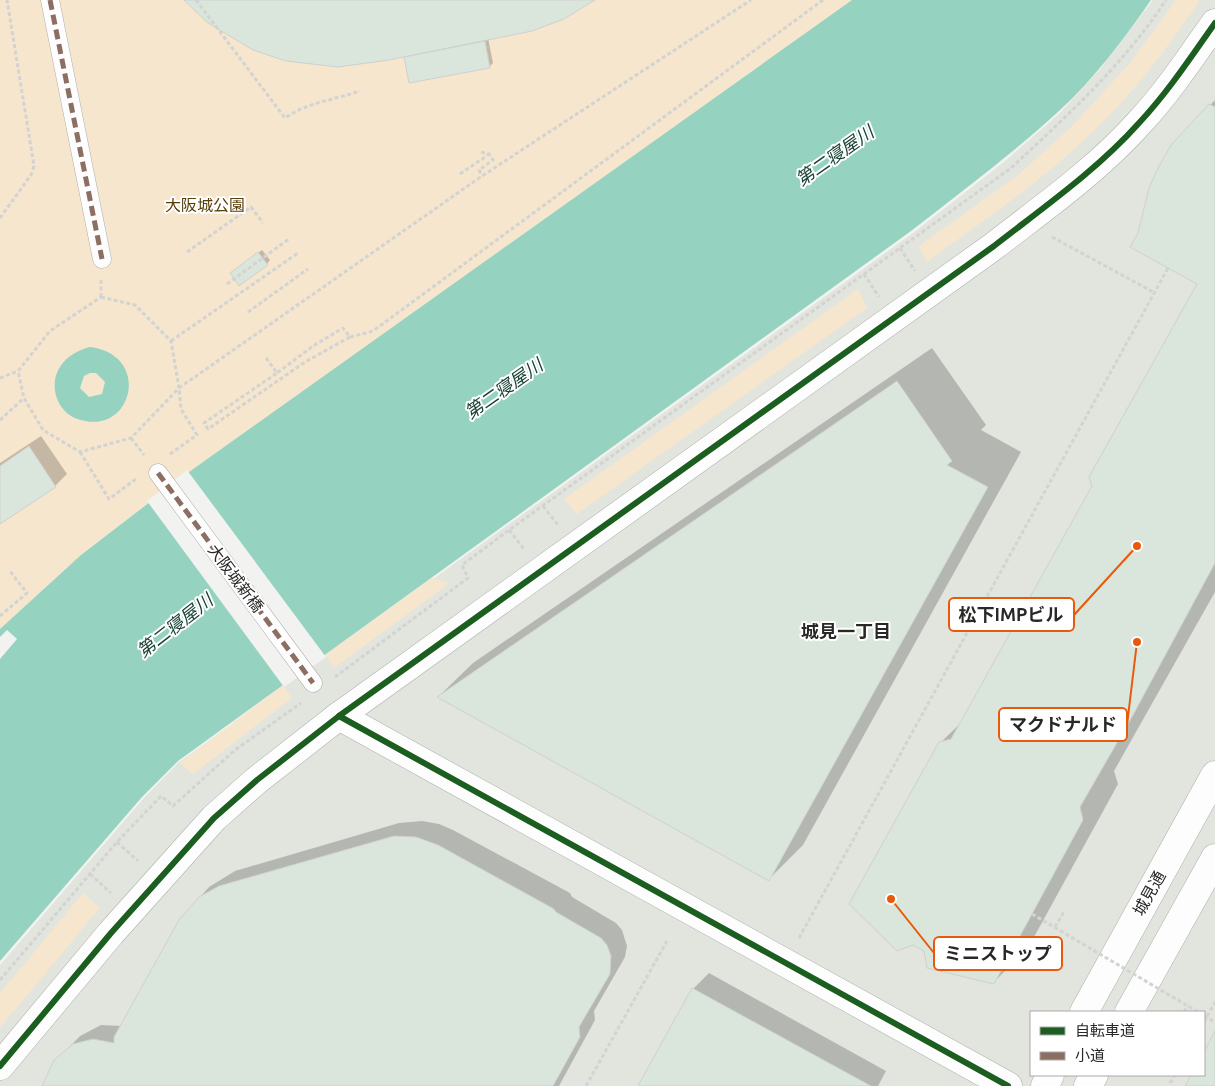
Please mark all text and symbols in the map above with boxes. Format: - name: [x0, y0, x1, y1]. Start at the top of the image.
- water label: 第二寝屋川: [792, 120, 879, 189]
- park label: 大阪城公園: [165, 196, 245, 214]
- water label: 第二寝屋川: [461, 353, 548, 422]
- street label: 大阪城新橋: [205, 541, 267, 615]
- water label: 第二寝屋川: [133, 588, 218, 661]
- callout: 松下IMPビル: [949, 598, 1074, 631]
- text: 松下IMPビル: [959, 604, 1063, 624]
- district label: 城見一丁目: [801, 621, 891, 641]
- callout: マクドナルド: [999, 708, 1127, 741]
- text: マクドナルド: [1009, 714, 1117, 734]
- street label: 城見通: [1129, 868, 1169, 918]
- callout: ミニストップ: [934, 937, 1062, 970]
- text: ミニストップ: [944, 943, 1052, 963]
- legend: [1030, 1011, 1205, 1076]
- text: 自転車道: [1075, 1022, 1135, 1039]
- text: 小道: [1075, 1047, 1105, 1064]

